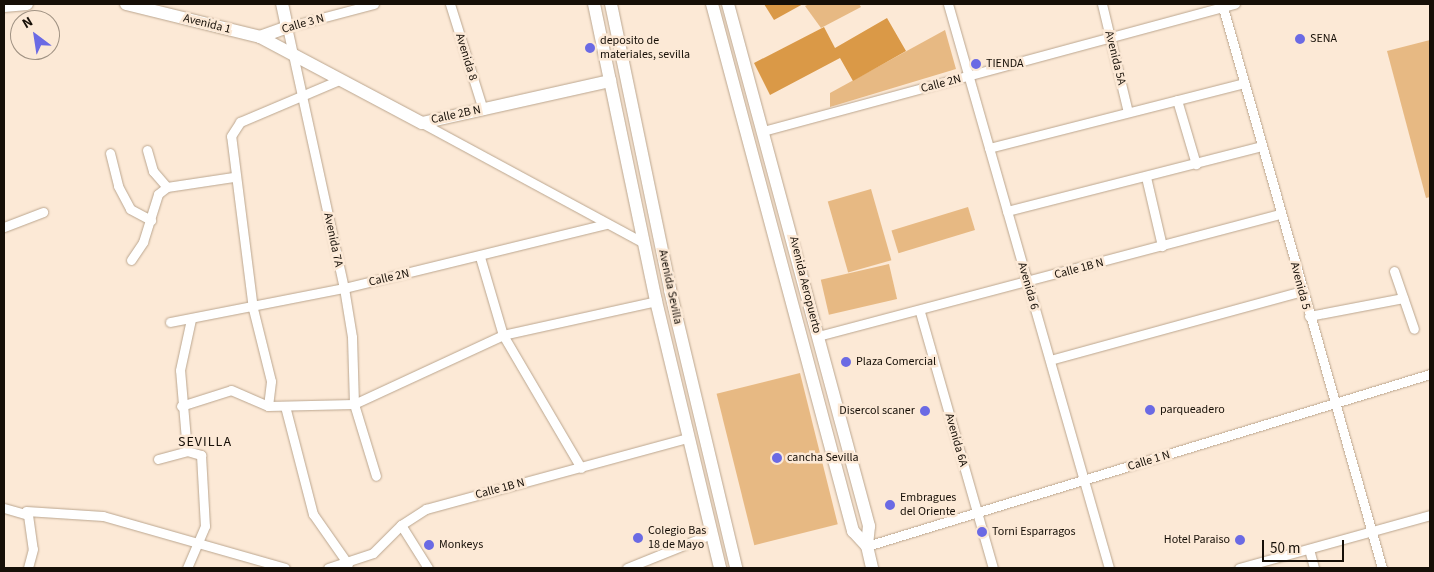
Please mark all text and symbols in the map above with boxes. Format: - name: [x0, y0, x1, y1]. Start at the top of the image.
- north arrow: [10, 10, 60, 60]
- street label: Avenida 1: [182, 11, 232, 37]
- street label: Calle 3 N: [280, 11, 326, 37]
- text: N: [19, 12, 37, 34]
- street label: Avenida 5A: [1101, 30, 1129, 86]
- street label: Avenida 8: [452, 32, 480, 82]
- place label: SENA: [1310, 32, 1337, 46]
- marker: SENA: [1294, 33, 1306, 45]
- place label: deposito de materiales, sevilla: [600, 34, 690, 62]
- marker: deposito de materiales, sevilla: [584, 42, 596, 54]
- place label: TIENDA: [986, 57, 1023, 71]
- marker: TIENDA: [970, 58, 982, 70]
- street label: Calle 2N: [919, 72, 963, 96]
- street label: Calle 2B N: [430, 103, 482, 127]
- street label: Avenida 7A: [320, 212, 346, 268]
- street label: Avenida Aeropuerto: [786, 235, 824, 335]
- street label: Avenida Sevilla: [655, 248, 685, 326]
- street label: Calle 1B N: [1053, 256, 1105, 282]
- street label: Avenida 6: [1014, 261, 1042, 311]
- street label: Avenida 5: [1287, 261, 1313, 311]
- street label: Calle 2N: [367, 266, 411, 290]
- place label: Plaza Comercial: [856, 355, 936, 369]
- marker: Plaza Comercial: [840, 356, 852, 368]
- place label: parqueadero: [1160, 403, 1225, 417]
- place label: Disercol scaner: [839, 404, 915, 418]
- marker: parqueadero: [1144, 404, 1156, 416]
- marker: Disercol scaner: [919, 405, 931, 417]
- street label: Avenida 6A: [941, 412, 971, 468]
- district label: SEVILLA: [177, 434, 233, 450]
- street label: Calle 1 N: [1126, 448, 1172, 474]
- place label: cancha Sevilla: [787, 451, 859, 465]
- marker: cancha Sevilla: [771, 452, 783, 464]
- street label: Calle 1B N: [474, 476, 526, 502]
- place label: Embragues del Oriente: [900, 491, 956, 519]
- marker: Embragues del Oriente: [884, 499, 896, 511]
- place label: Colegio Bas 18 de Mayo: [648, 524, 706, 552]
- place label: Torni Esparragos: [992, 525, 1076, 539]
- marker: Torni Esparragos: [976, 526, 988, 538]
- scale bar: [1264, 530, 1346, 562]
- marker: Colegio Bas 18 de Mayo: [632, 532, 644, 544]
- place label: Hotel Paraiso: [1164, 533, 1230, 547]
- marker: Hotel Paraiso: [1234, 534, 1246, 546]
- place label: Monkeys: [439, 538, 483, 552]
- text: 50 m: [1270, 538, 1300, 559]
- marker: Monkeys: [423, 539, 435, 551]

